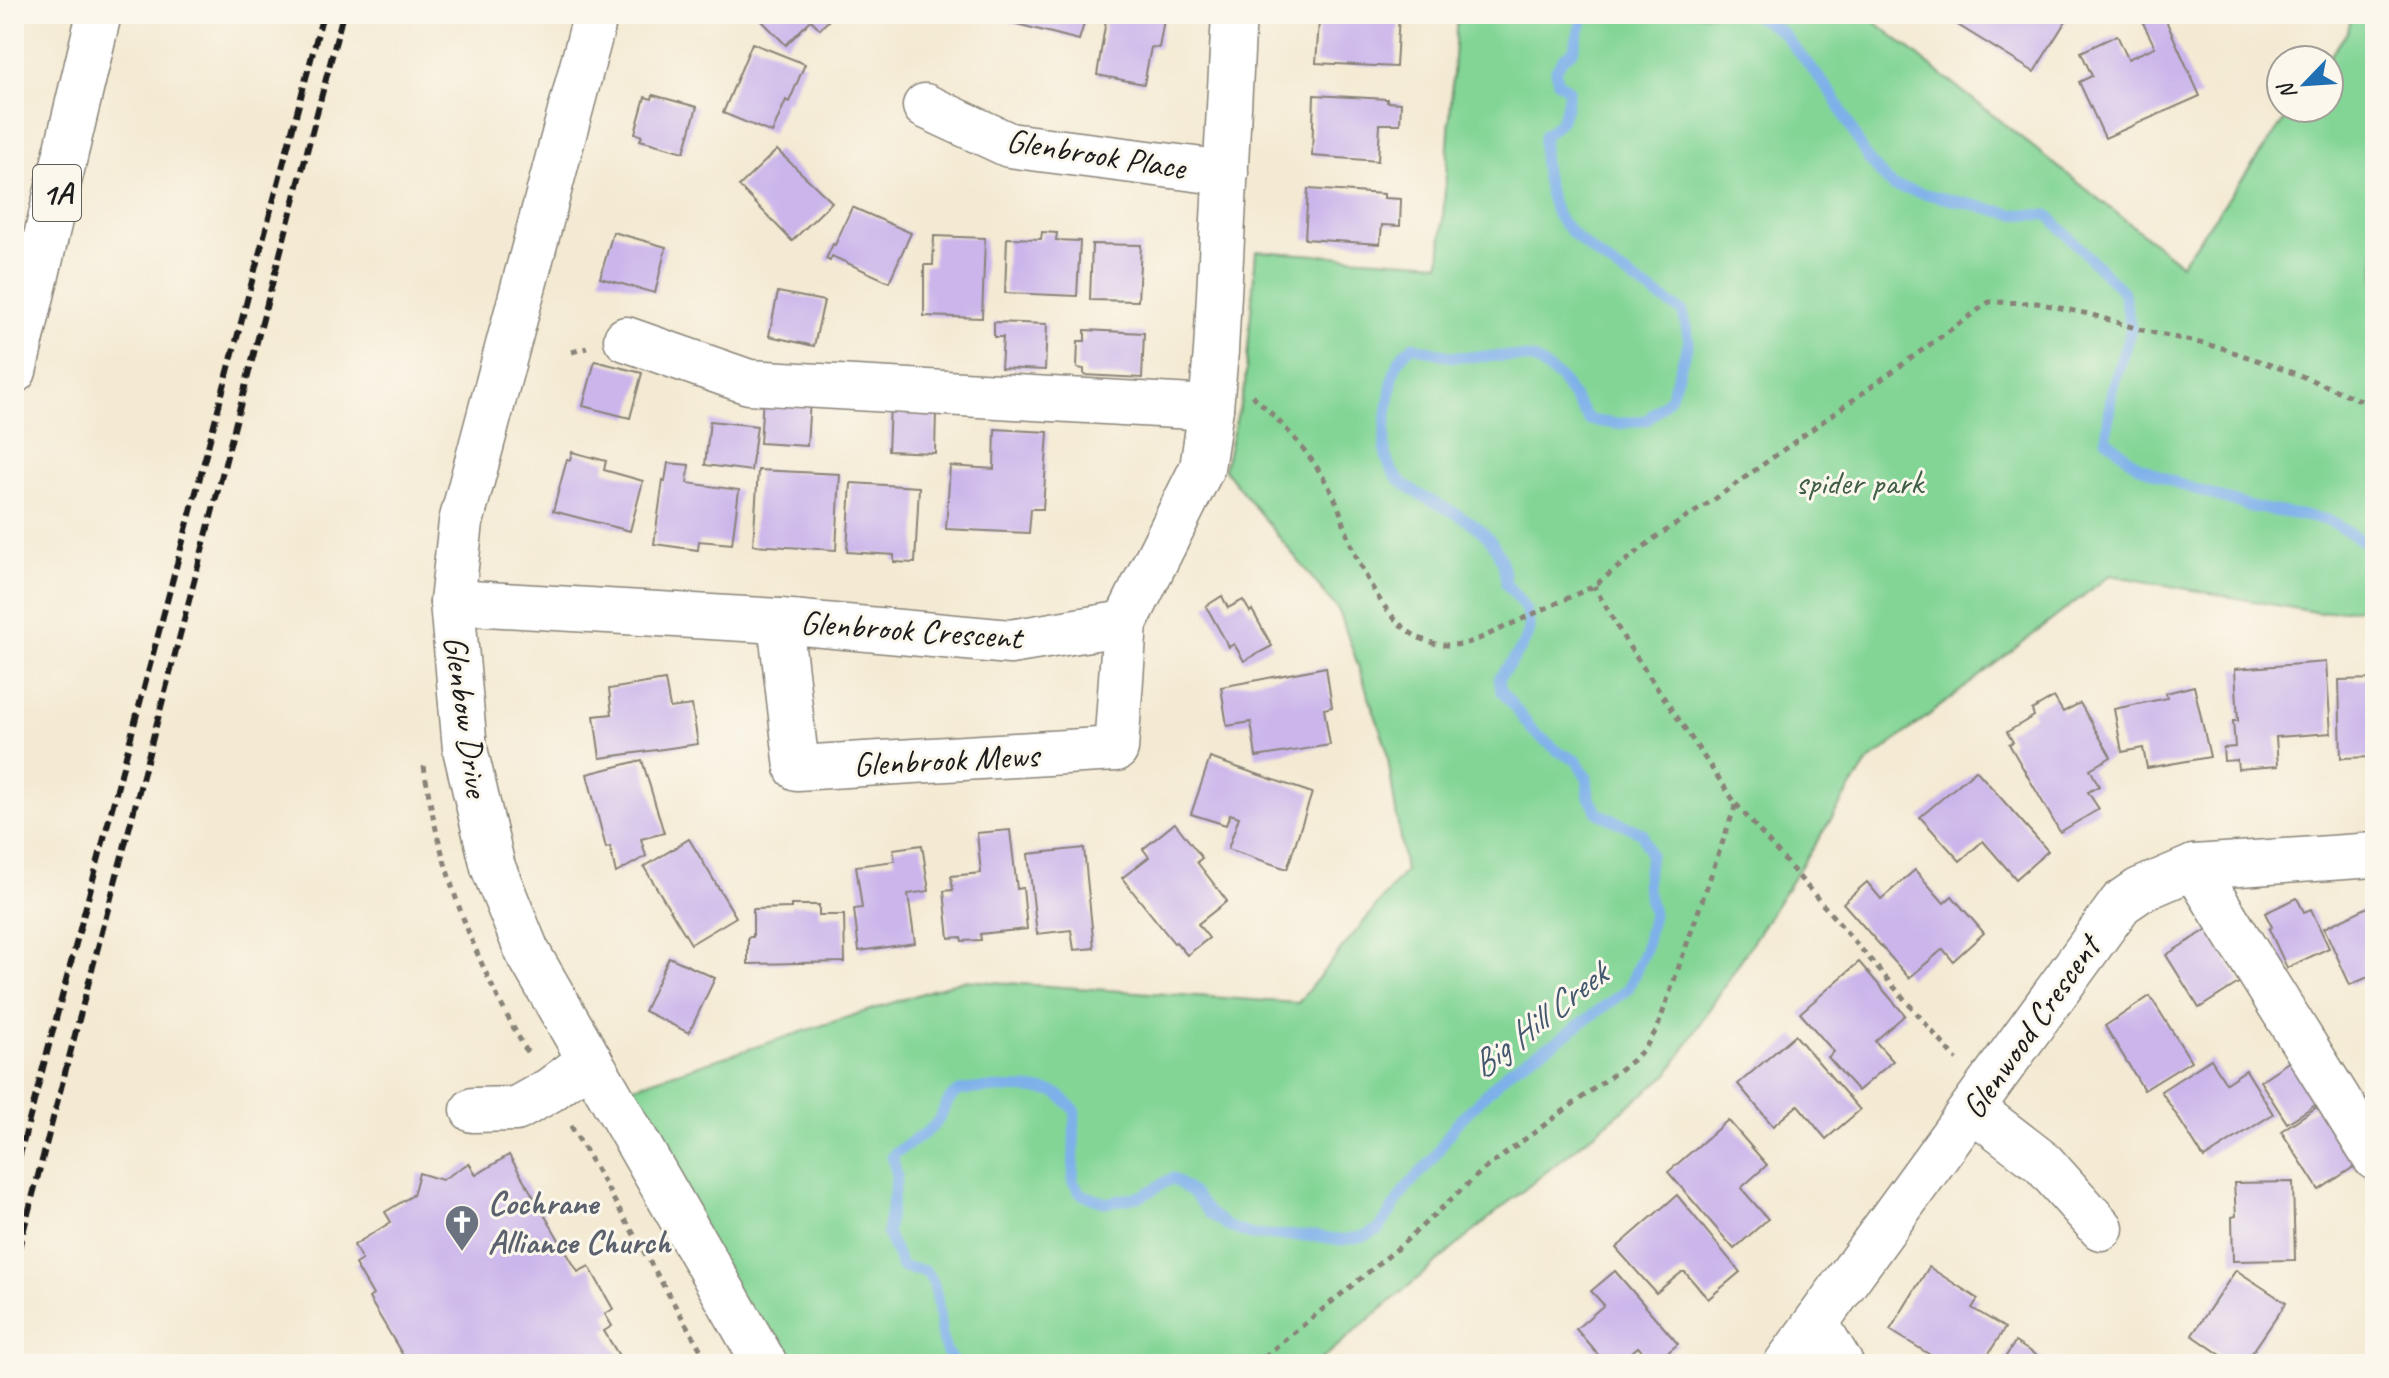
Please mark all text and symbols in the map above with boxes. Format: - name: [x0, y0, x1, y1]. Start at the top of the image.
- north arrow: [2265, 44, 2345, 124]
- text: N: [2271, 77, 2303, 104]
- street label: Glenbrook Place: [1004, 118, 1190, 189]
- road number: 1A: [33, 165, 81, 221]
- park label: spider park: [1795, 461, 1925, 504]
- street label: Glenbrook Crescent: [799, 600, 1026, 659]
- street label: Glenbow Drive: [434, 633, 499, 802]
- street label: Glenbrook Mews: [852, 733, 1043, 786]
- street label: Glenwood Crescent: [1952, 924, 2112, 1127]
- water label: Big Hill Creek: [1461, 948, 1621, 1088]
- place label: Cochrane Alliance Church: [488, 1181, 672, 1263]
- church icon: Cochrane Alliance Church: [443, 1203, 481, 1253]

